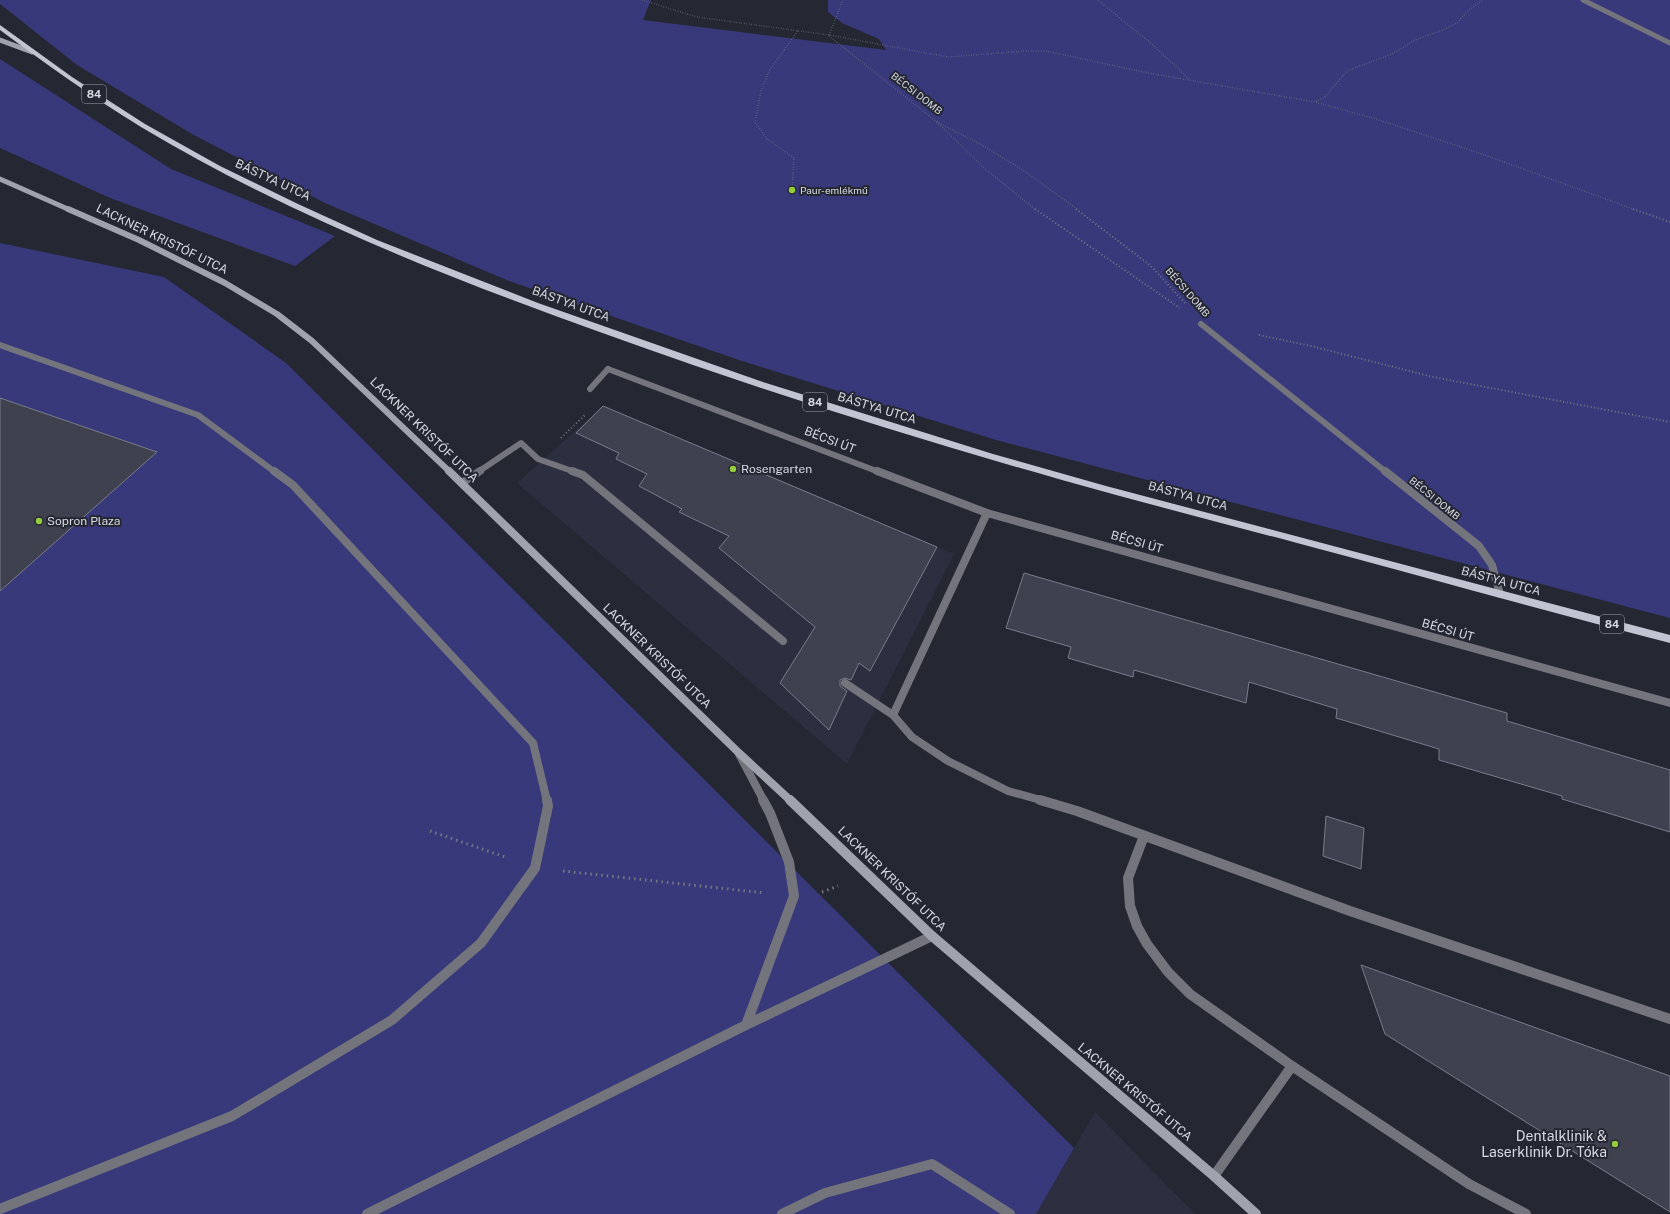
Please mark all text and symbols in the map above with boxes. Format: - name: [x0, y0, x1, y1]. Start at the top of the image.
- street label: BÉCSI DOMB: [889, 69, 945, 117]
- road number: 84: [82, 85, 106, 103]
- street label: BÁSTYA UTCA: [233, 156, 313, 204]
- place label: Paur-emlékmű: [800, 184, 868, 196]
- marker: Paur-emlékmű: [787, 185, 797, 195]
- street label: LACKNER KRISTÓF UTCA: [94, 201, 231, 277]
- street label: BÉCSI DOMB: [1163, 265, 1213, 319]
- street label: BÁSTYA UTCA: [530, 283, 612, 325]
- street label: LACKNER KRISTÓF UTCA: [367, 375, 481, 486]
- street label: BÁSTYA UTCA: [836, 389, 919, 427]
- road number: 84: [803, 393, 827, 411]
- street label: BÉCSI ÚT: [802, 424, 858, 456]
- place label: Rosengarten: [741, 462, 812, 476]
- marker: Rosengarten: [728, 464, 738, 474]
- street label: BÉCSI DOMB: [1407, 474, 1463, 522]
- street label: BÁSTYA UTCA: [1147, 479, 1230, 513]
- place label: Sopron Plaza: [47, 514, 120, 528]
- marker: Sopron Plaza: [34, 516, 44, 526]
- street label: BÉCSI ÚT: [1109, 528, 1165, 556]
- street label: BÁSTYA UTCA: [1460, 564, 1543, 598]
- street label: LACKNER KRISTÓF UTCA: [600, 601, 714, 712]
- road number: 84: [1600, 615, 1624, 633]
- street label: BÉCSI ÚT: [1420, 616, 1476, 644]
- street label: LACKNER KRISTÓF UTCA: [835, 824, 949, 935]
- street label: LACKNER KRISTÓF UTCA: [1075, 1040, 1195, 1144]
- place label: Dentalklinik & Laserklinik Dr. Tóka: [1481, 1128, 1607, 1160]
- marker: Dentalklinik & Laserklinik Dr. Tóka: [1610, 1139, 1620, 1149]

